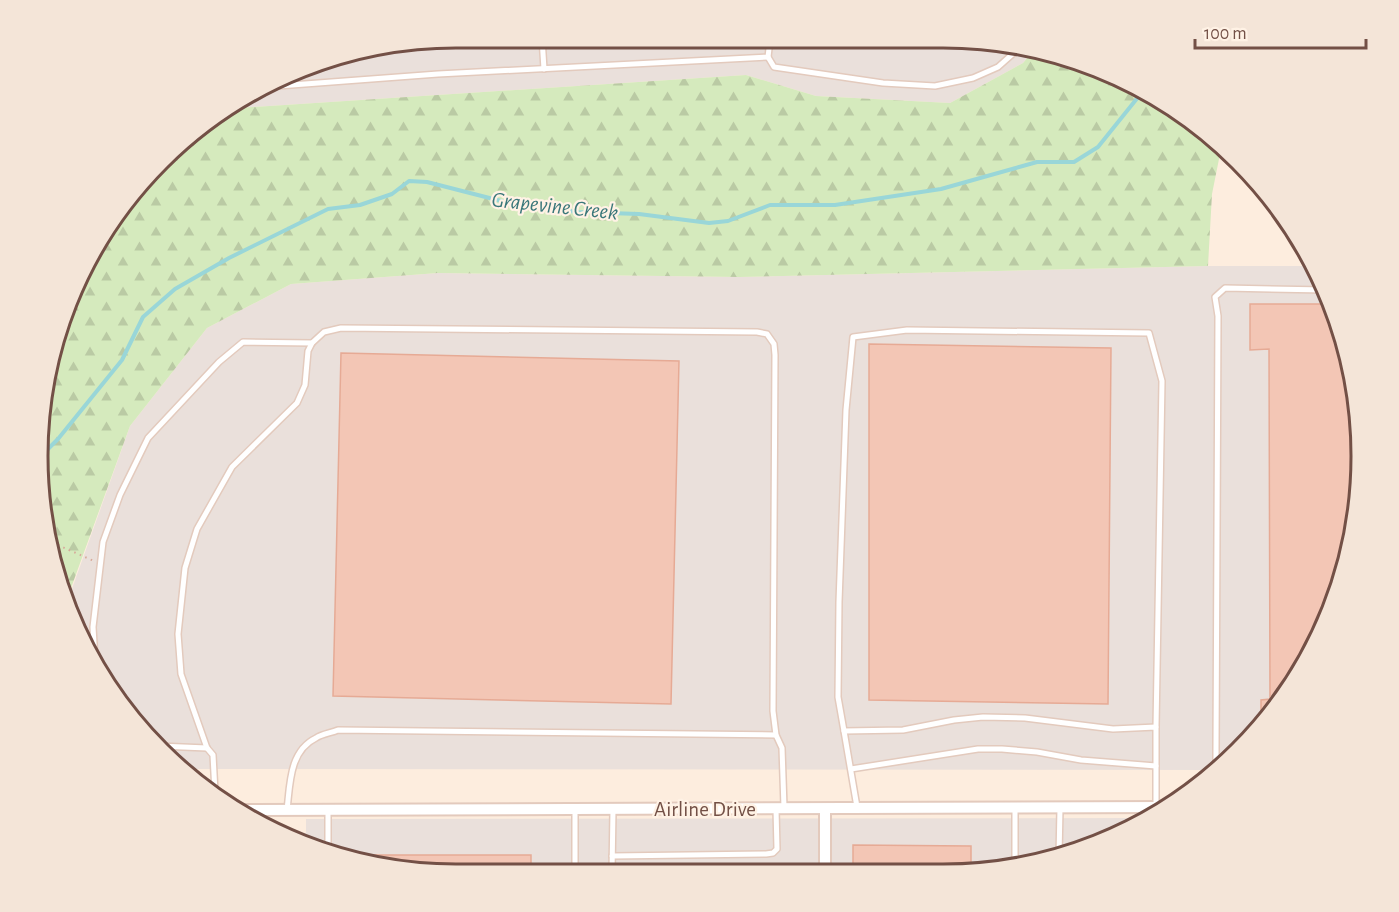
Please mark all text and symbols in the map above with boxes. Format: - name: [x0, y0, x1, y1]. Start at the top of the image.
- scale bar: [1195, 12, 1366, 50]
- text: 100 m: [1204, 25, 1247, 43]
- water label: Grapevine Creek: [491, 188, 619, 225]
- street label: Airline Drive: [654, 799, 756, 820]

